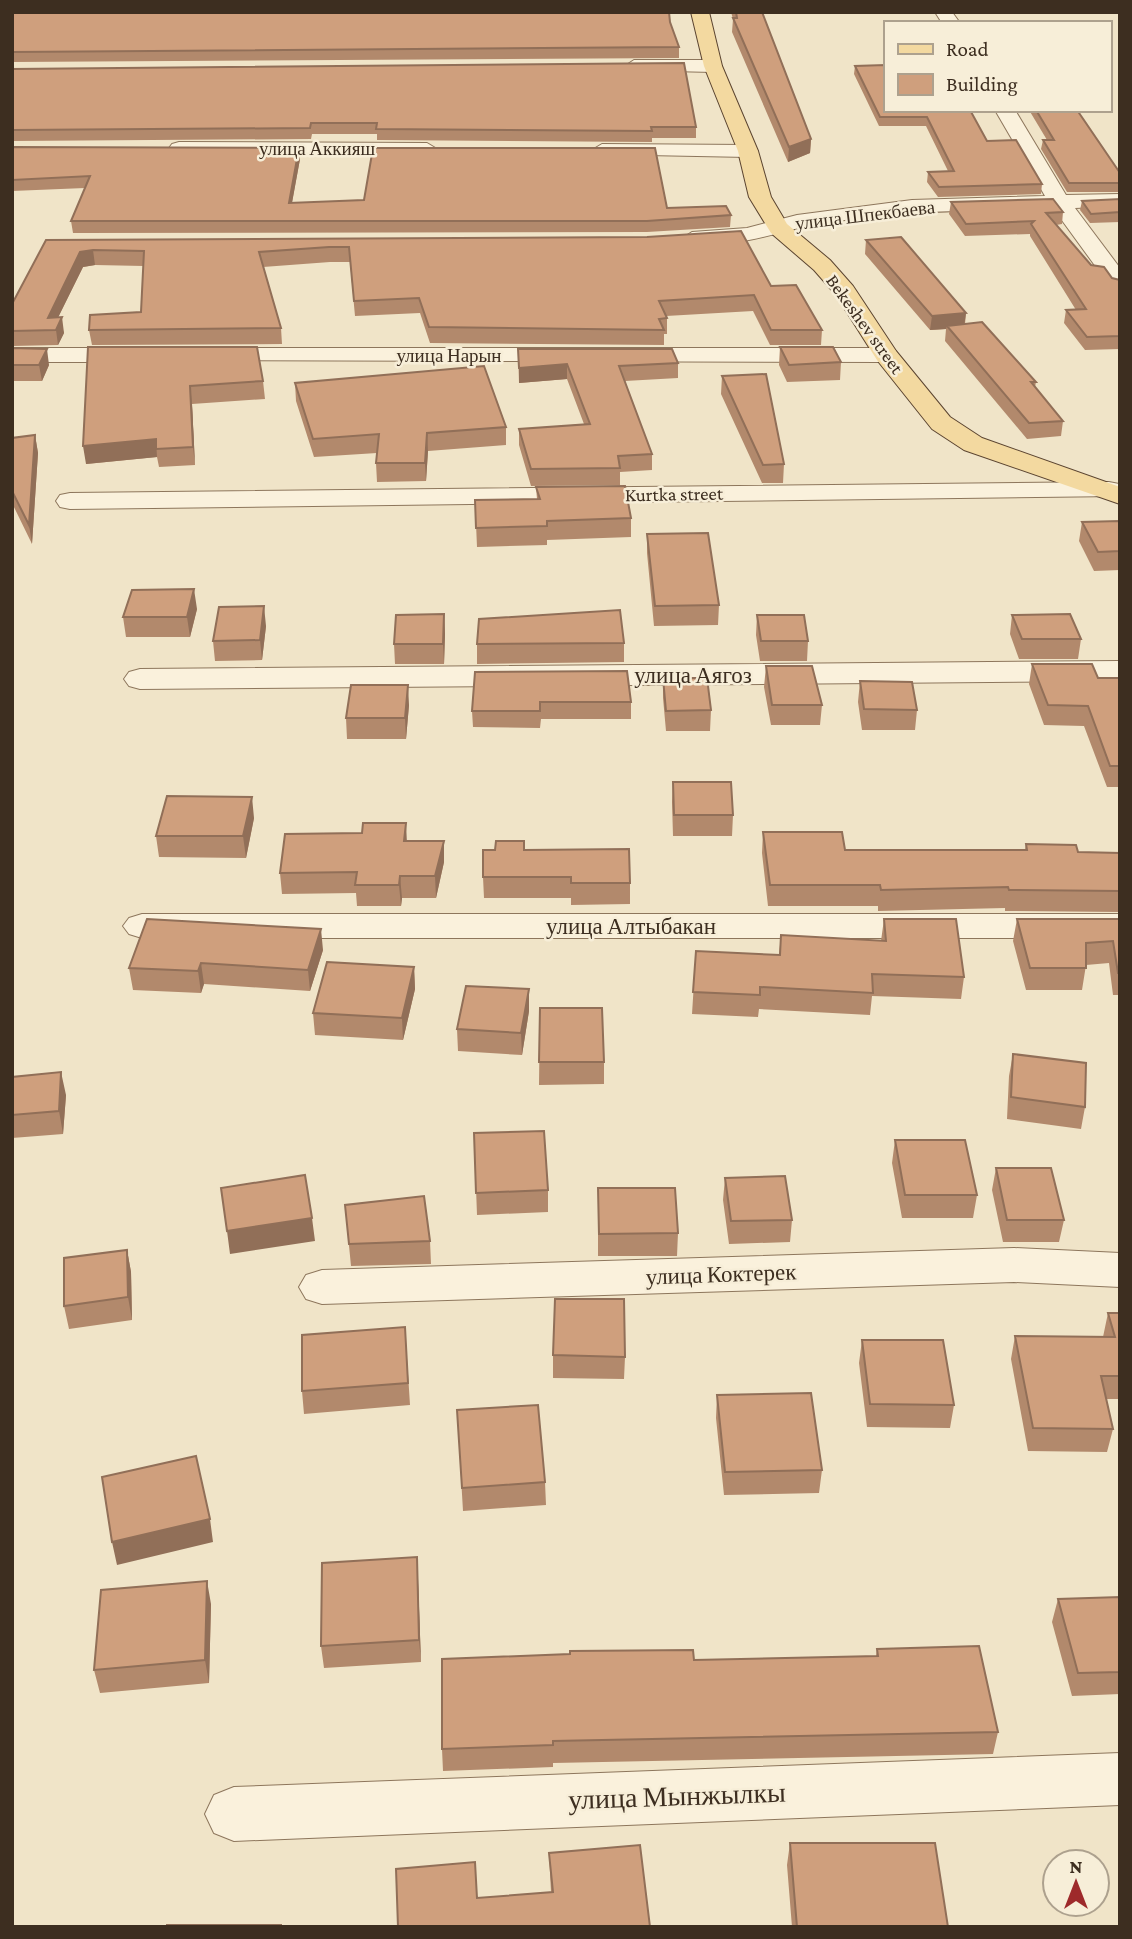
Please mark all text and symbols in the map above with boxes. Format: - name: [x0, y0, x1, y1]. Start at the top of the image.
- legend: [884, 21, 1111, 112]
- text: Road: [946, 37, 989, 61]
- text: Building: [946, 72, 1018, 96]
- street label: улица Аккияш: [259, 138, 375, 159]
- street label: улица Шпекбаева: [794, 196, 937, 234]
- street label: Bekeshev street: [822, 270, 908, 378]
- street label: улица Нарын: [396, 345, 502, 366]
- street label: Kurtka street: [625, 483, 724, 505]
- street label: улица Аягоз: [634, 662, 752, 688]
- street label: улица Алтыбакан: [546, 913, 716, 939]
- street label: улица Коктерек: [645, 1258, 798, 1290]
- street label: улица Мынжылкы: [568, 1777, 786, 1815]
- north arrow: [1041, 1848, 1111, 1918]
- text: N: [1070, 1856, 1083, 1877]

